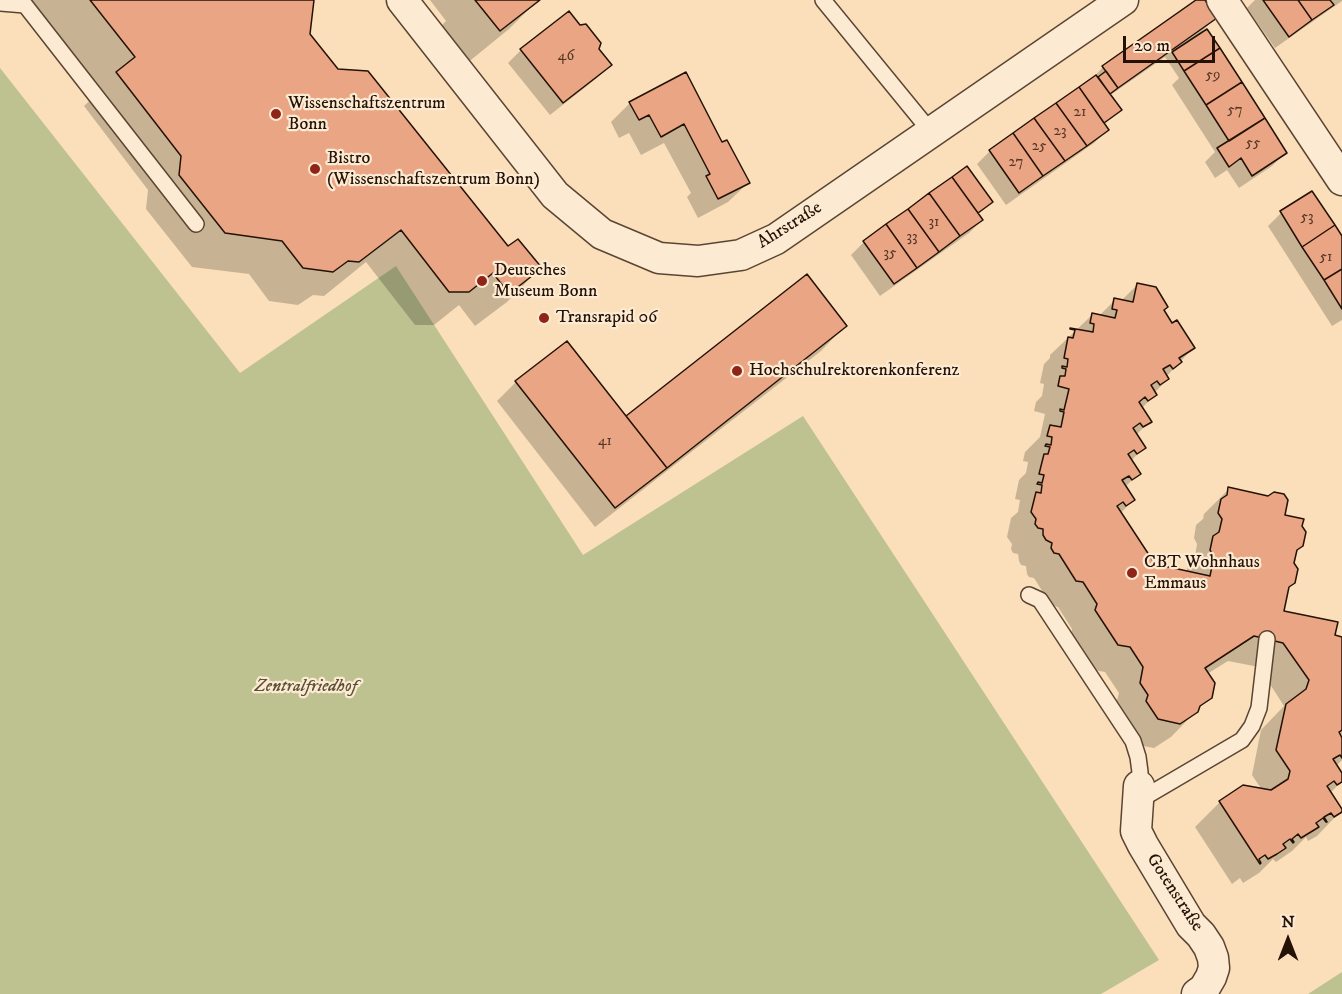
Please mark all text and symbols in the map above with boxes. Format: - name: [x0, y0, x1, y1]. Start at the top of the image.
- scale bar: [1126, 24, 1218, 62]
- text: 20 m: [1134, 35, 1170, 57]
- house number: 46: [558, 48, 574, 66]
- house number: 59: [1206, 67, 1220, 85]
- place label: Wissenschaftszentrum Bonn: [288, 93, 446, 136]
- house number: 57: [1227, 102, 1243, 120]
- house number: 21: [1074, 104, 1086, 122]
- marker: Wissenschaftszentrum Bonn: [269, 107, 283, 121]
- house number: 23: [1054, 123, 1066, 141]
- house number: 55: [1246, 135, 1260, 153]
- house number: 25: [1032, 138, 1046, 156]
- place label: Bistro (Wissenschaftszentrum Bonn): [327, 148, 540, 190]
- house number: 27: [1009, 154, 1023, 172]
- marker: Bistro (Wissenschaftszentrum Bonn): [308, 162, 322, 176]
- street label: Ahrstraße: [754, 198, 826, 254]
- house number: 53: [1300, 209, 1314, 227]
- house number: 31: [928, 214, 940, 232]
- house number: 33: [906, 229, 918, 247]
- house number: 35: [883, 245, 897, 263]
- house number: 51: [1320, 249, 1332, 267]
- place label: Deutsches Museum Bonn: [494, 260, 597, 302]
- marker: Deutsches Museum Bonn: [475, 274, 489, 288]
- place label: Transrapid 06: [556, 307, 657, 329]
- marker: Transrapid 06: [537, 311, 551, 325]
- place label: Hochschulrektorenkonferenz: [749, 360, 959, 382]
- marker: Hochschulrektorenkonferenz: [730, 364, 744, 378]
- house number: 41: [598, 433, 612, 451]
- place label: CBT Wohnhaus Emmaus: [1144, 552, 1260, 594]
- marker: CBT Wohnhaus Emmaus: [1125, 566, 1139, 580]
- park label: Zentralfriedhof: [255, 676, 357, 698]
- street label: Gotenstraße: [1141, 850, 1207, 936]
- north arrow: [1258, 910, 1318, 970]
- text: N: [1281, 912, 1295, 932]

